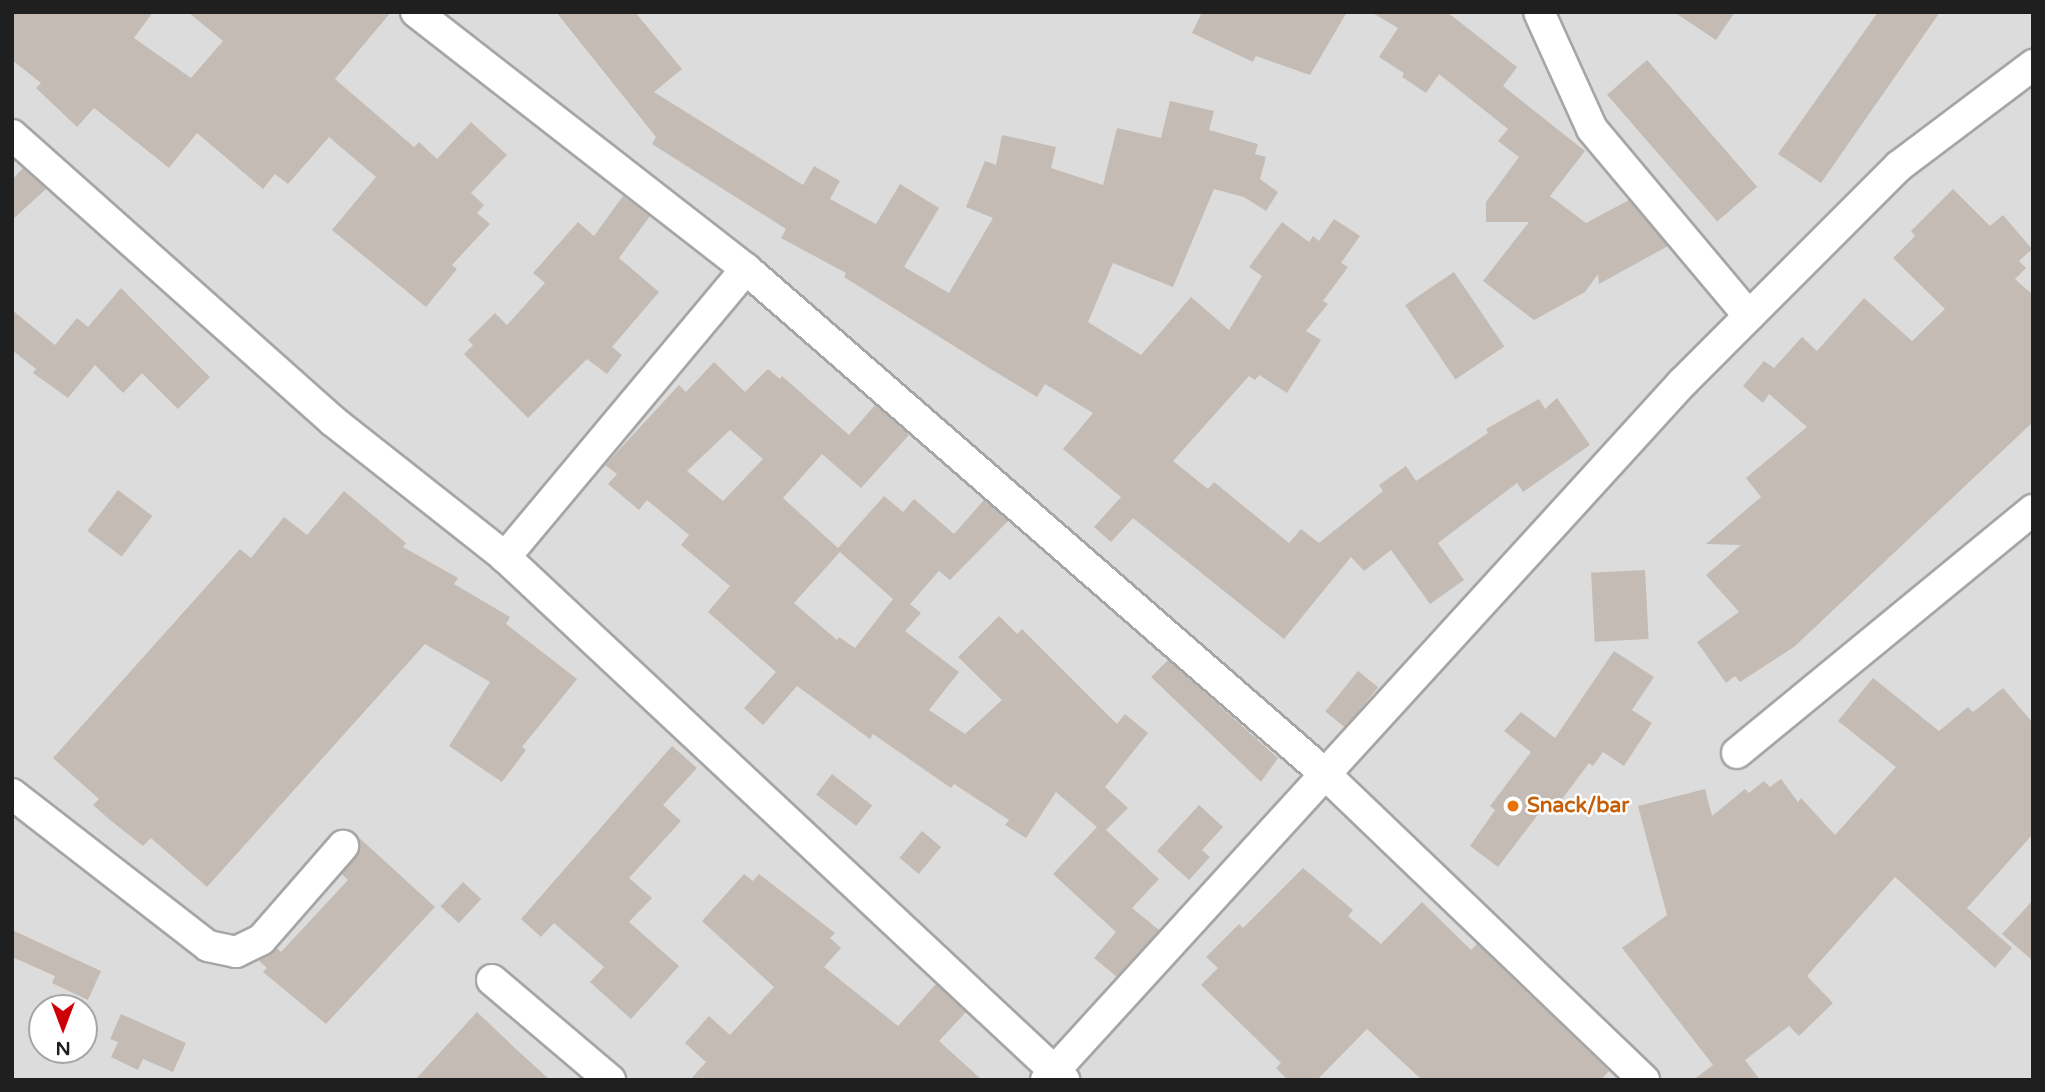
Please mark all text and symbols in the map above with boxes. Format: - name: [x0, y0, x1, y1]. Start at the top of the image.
- place label: Snack/bar: [1527, 793, 1629, 819]
- marker: Snack/bar: [1505, 798, 1521, 814]
- north arrow: [28, 994, 98, 1064]
- text: N: [55, 1037, 71, 1059]

